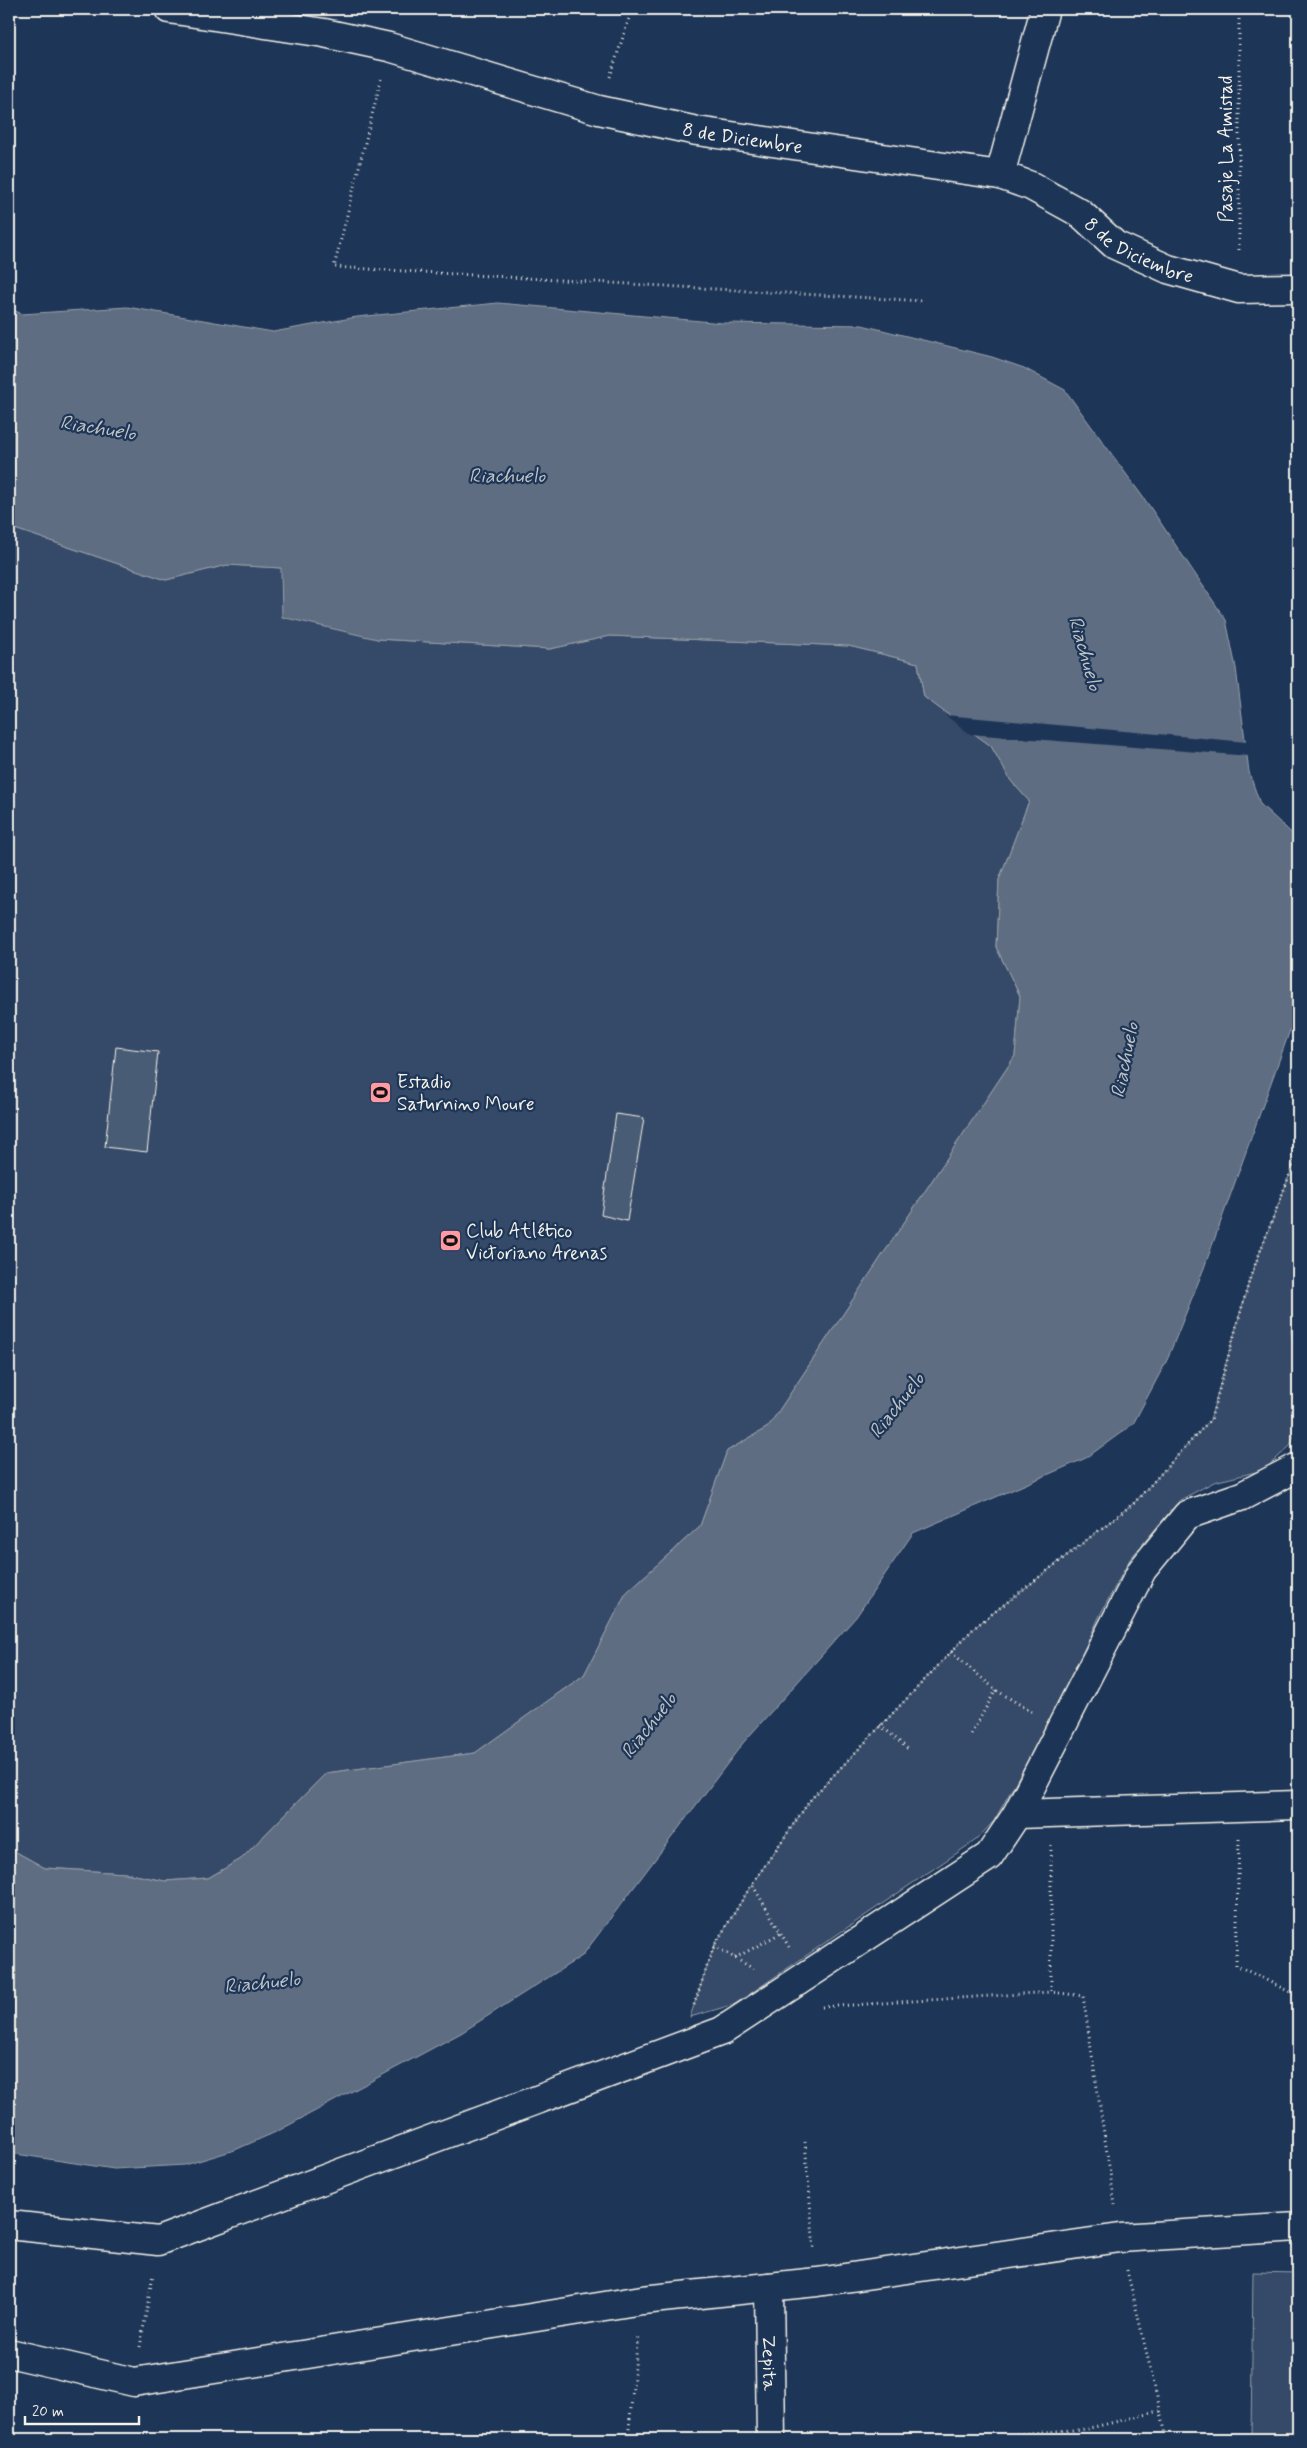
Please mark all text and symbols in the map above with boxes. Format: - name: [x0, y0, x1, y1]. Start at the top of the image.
- street label: Pasaje La Amistad: [1214, 75, 1240, 223]
- street label: 8 de Diciembre: [680, 117, 804, 160]
- street label: 8 de Diciembre: [1078, 212, 1196, 290]
- water label: Riachuelo: [58, 409, 139, 448]
- water label: Riachuelo: [469, 463, 546, 490]
- water label: Riachuelo: [1061, 613, 1108, 695]
- water label: Riachuelo: [1105, 1019, 1146, 1100]
- place label: Estadio Saturnino Moure: [397, 1070, 535, 1117]
- sports icon: Estadio Saturnino Moure: [369, 1080, 393, 1104]
- place label: Club Atlético Victoriano Arenas: [466, 1219, 607, 1266]
- sports icon: Club Atlético Victoriano Arenas: [438, 1229, 462, 1253]
- water label: Riachuelo: [863, 1367, 932, 1444]
- water label: Riachuelo: [615, 1687, 684, 1764]
- water label: Riachuelo: [223, 1966, 303, 2001]
- street label: Zepita: [756, 2335, 781, 2392]
- scale bar: [25, 2393, 139, 2425]
- text: 20 m: [32, 2402, 64, 2422]

